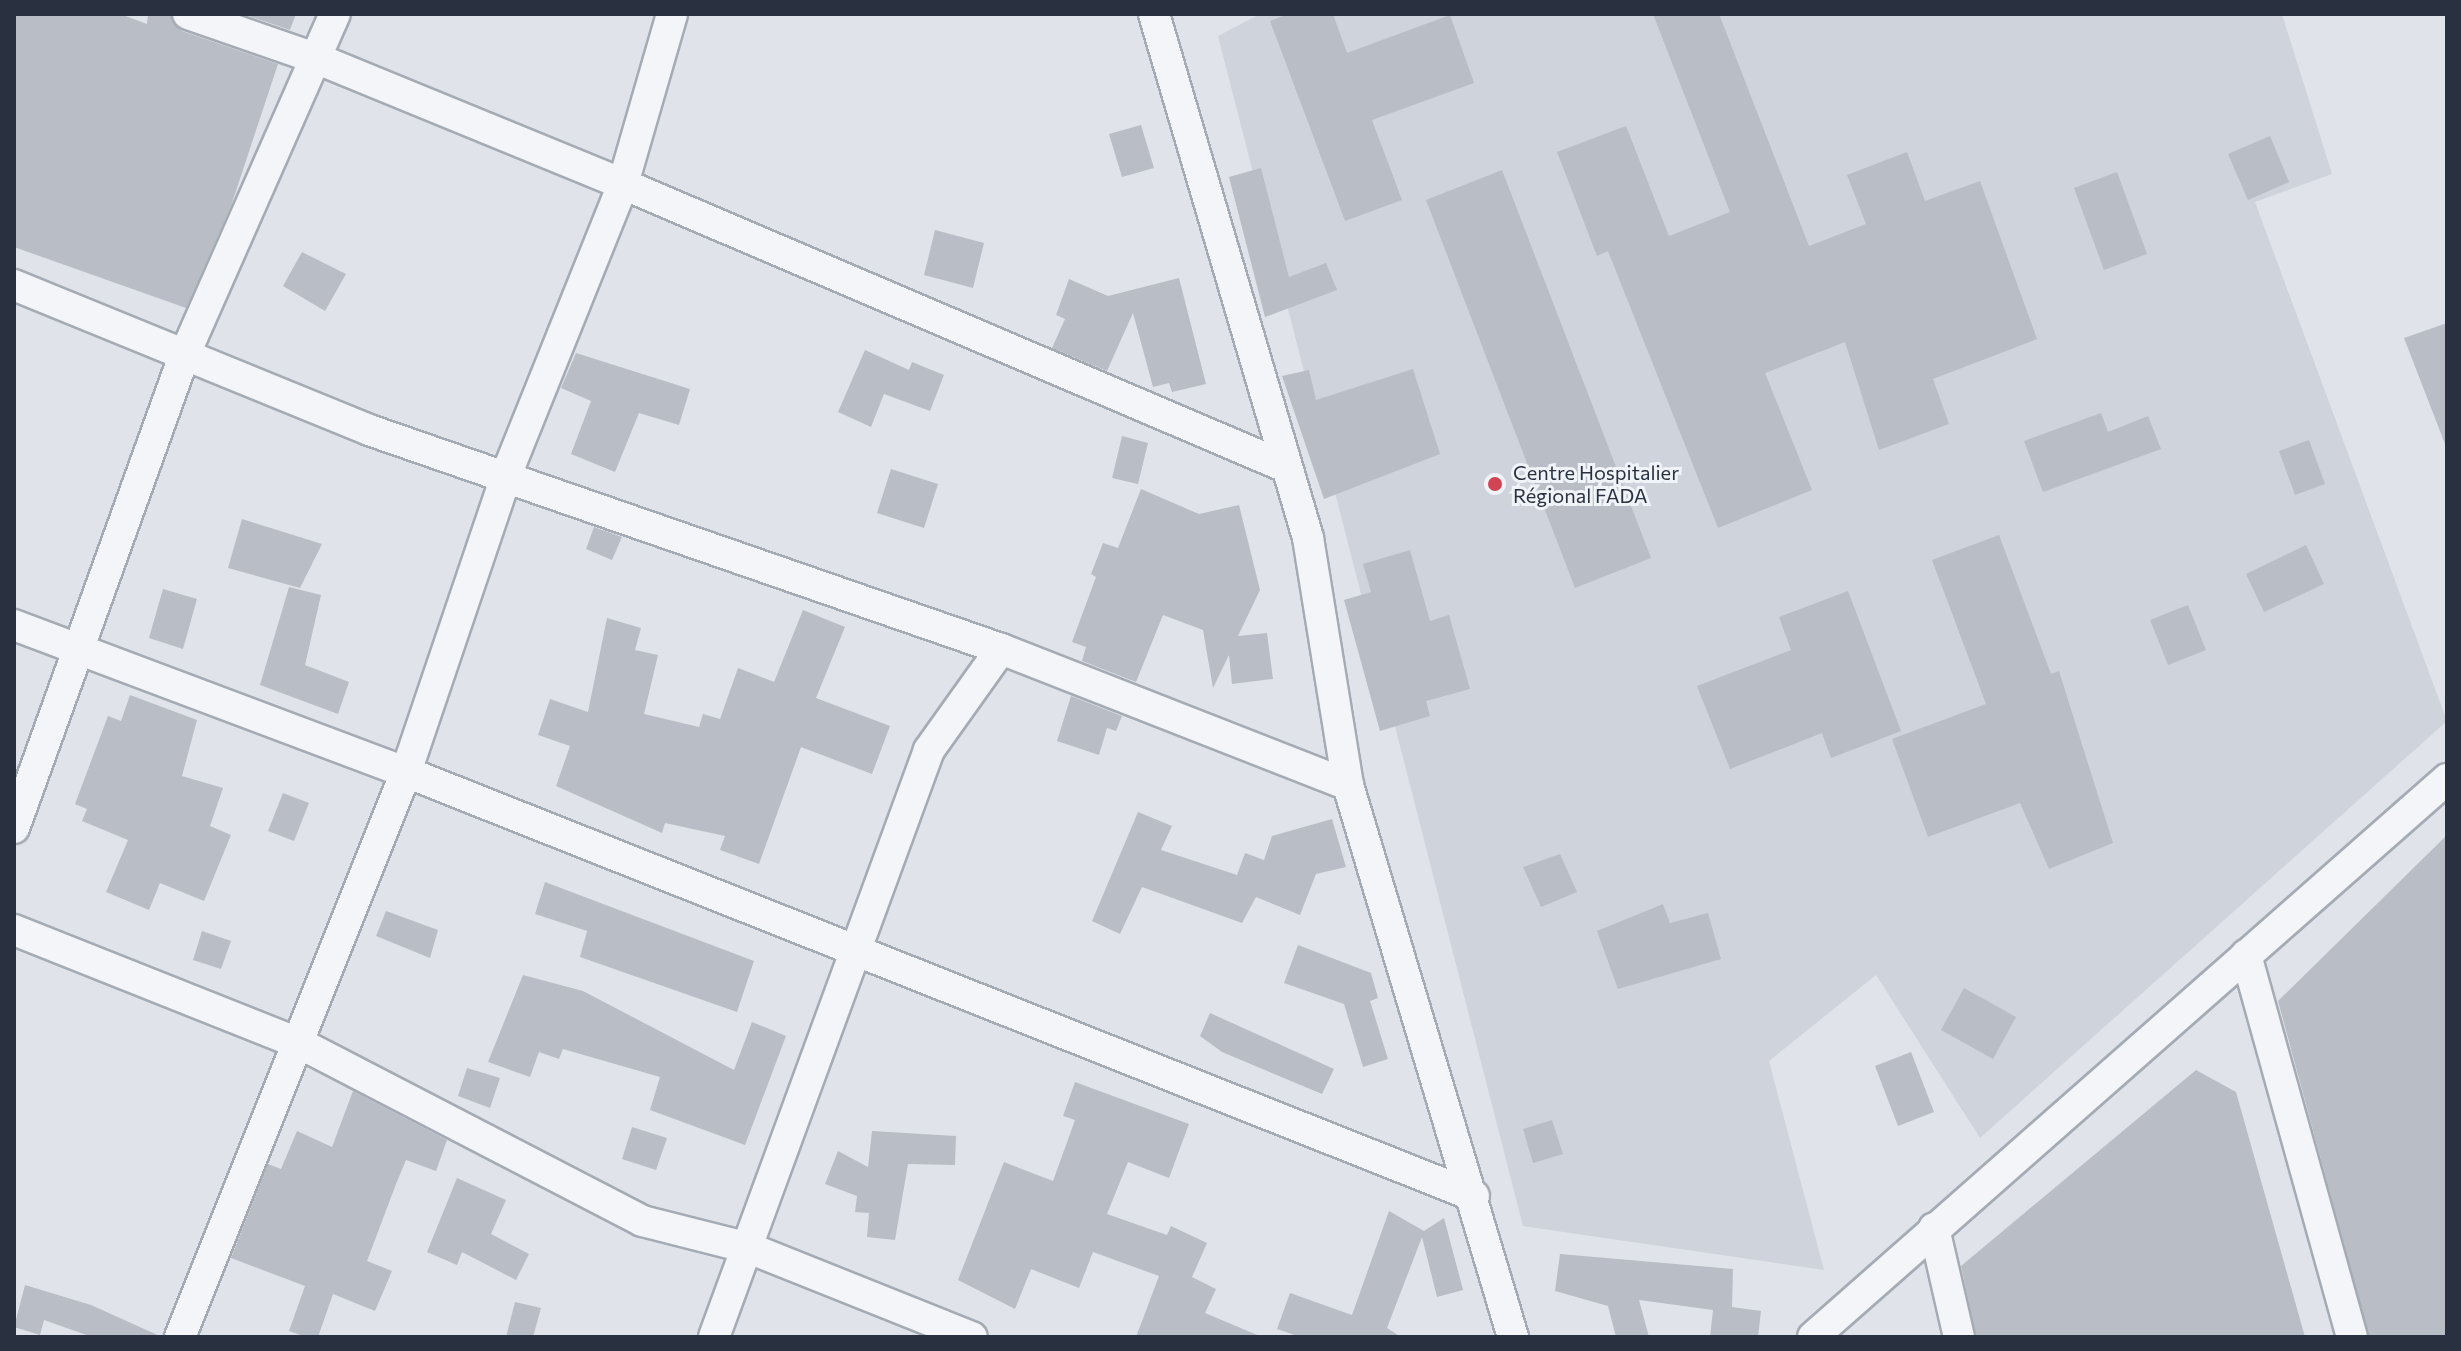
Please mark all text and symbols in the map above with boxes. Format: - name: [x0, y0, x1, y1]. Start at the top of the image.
- place label: Centre Hospitalier Régional FADA: [1513, 460, 1679, 507]
- marker: Centre Hospitalier Régional FADA: [1484, 473, 1506, 495]

